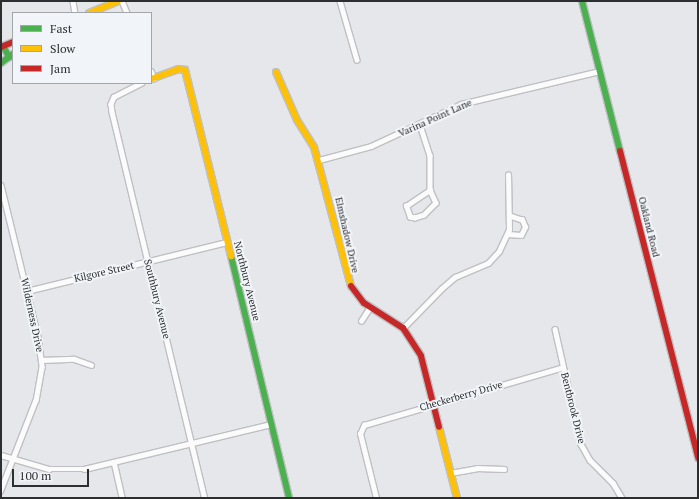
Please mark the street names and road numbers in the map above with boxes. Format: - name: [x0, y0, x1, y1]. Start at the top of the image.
- street label: Varina Point Lane: [396, 96, 474, 140]
- street label: Elmshadow Drive: [332, 196, 362, 274]
- street label: Oakland Road: [636, 196, 662, 258]
- street label: Northbury Avenue: [231, 240, 263, 322]
- street label: Southbury Avenue: [141, 258, 173, 340]
- street label: Kilgore Street: [73, 259, 135, 285]
- street label: Wilderness Drive: [18, 277, 46, 353]
- street label: Bentbrook Drive: [558, 371, 588, 445]
- street label: Checkerberry Drive: [418, 378, 504, 414]

